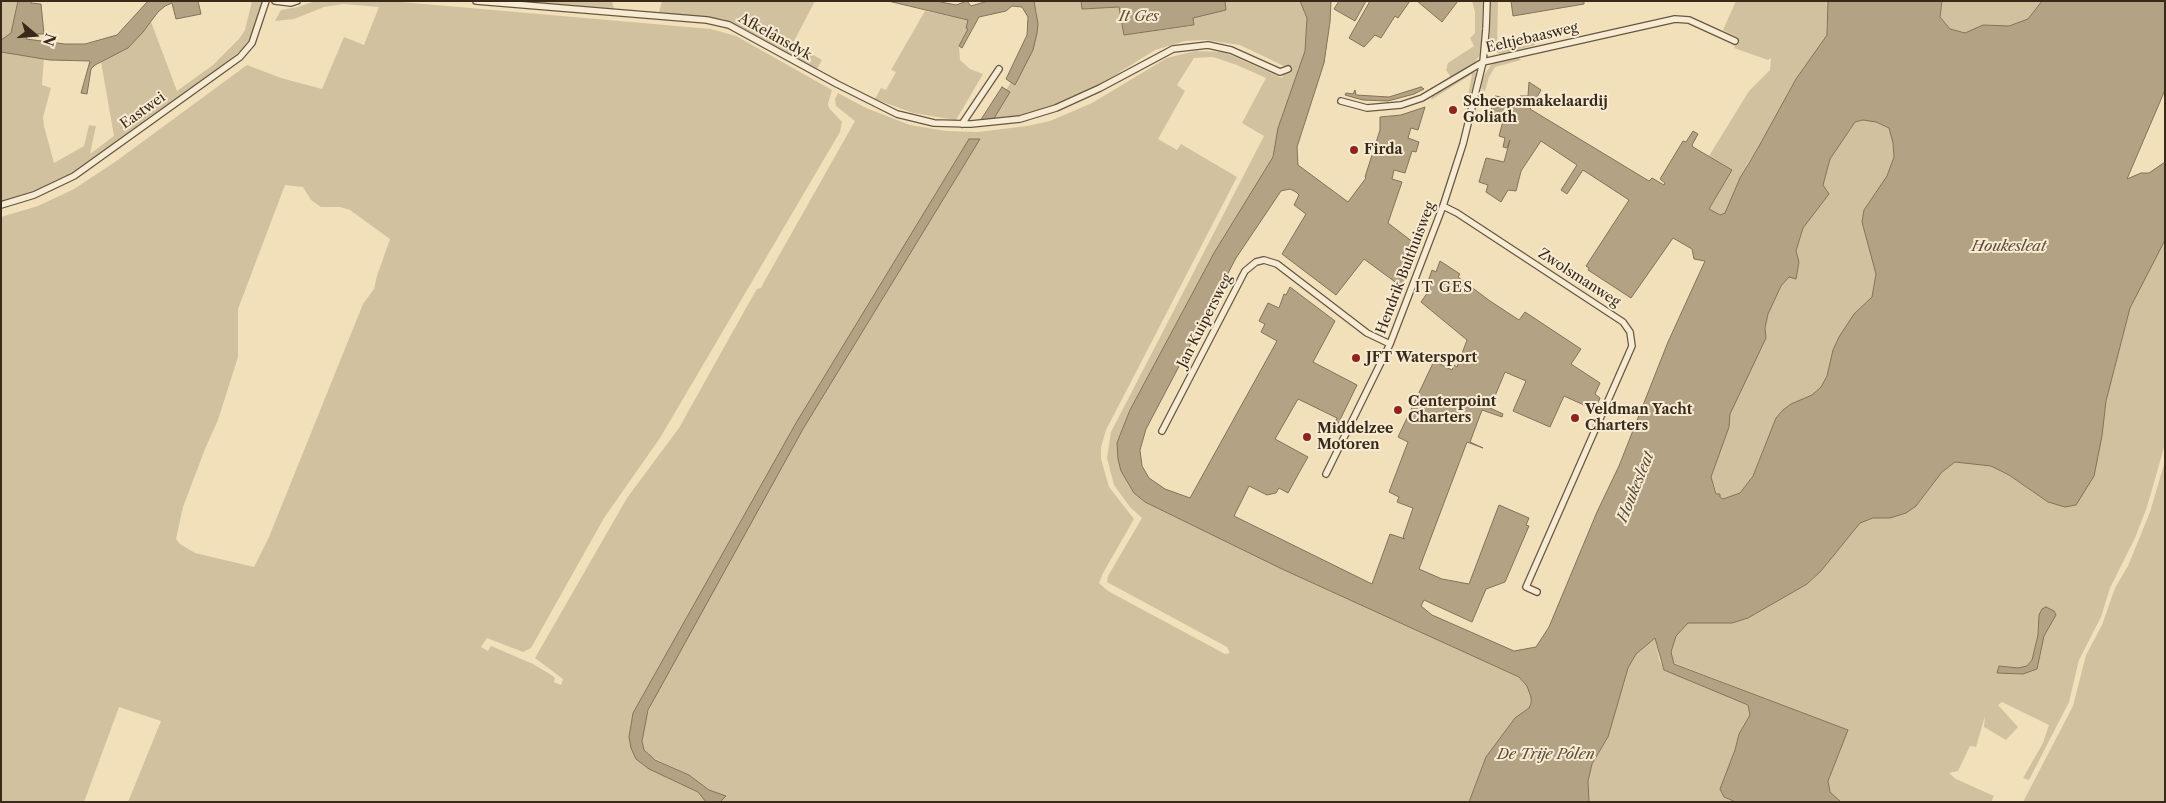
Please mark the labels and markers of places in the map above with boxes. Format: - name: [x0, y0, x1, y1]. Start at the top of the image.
- place label: Scheepsmakelaardij Goliath: [1463, 94, 1608, 126]
- marker: Scheepsmakelaardij Goliath: [1447, 104, 1459, 116]
- place label: Firda: [1364, 142, 1403, 158]
- marker: Firda: [1348, 144, 1360, 156]
- place label: JFT Watersport: [1366, 350, 1477, 366]
- marker: JFT Watersport: [1350, 352, 1362, 364]
- place label: Centerpoint Charters: [1408, 394, 1496, 427]
- place label: Veldman Yacht Charters: [1585, 402, 1692, 434]
- marker: Centerpoint Charters: [1392, 404, 1404, 416]
- marker: Veldman Yacht Charters: [1569, 412, 1581, 424]
- place label: Middelzee Motoren: [1317, 421, 1393, 454]
- marker: Middelzee Motoren: [1301, 431, 1313, 443]

